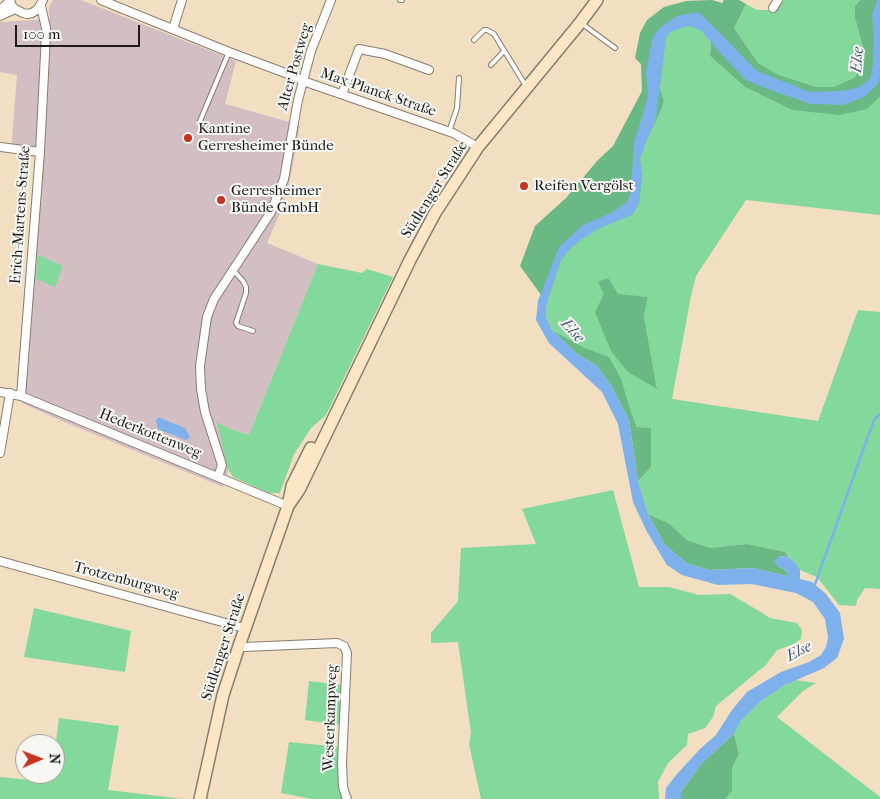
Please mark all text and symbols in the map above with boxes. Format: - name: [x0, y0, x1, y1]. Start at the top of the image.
- scale bar: [18, 15, 142, 47]
- street label: Alter Postweg: [274, 21, 316, 113]
- text: 100 m: [23, 25, 61, 43]
- water label: Else: [848, 46, 868, 74]
- street label: Max-Planck-Straße: [318, 65, 438, 121]
- place label: Kantine Gerresheimer Bünde: [198, 120, 334, 155]
- marker: Kantine Gerresheimer Bünde: [182, 132, 194, 144]
- street label: Südlenger Straße: [398, 138, 472, 242]
- street label: Erich-Martens-Straße: [7, 145, 35, 285]
- place label: Reifen Vergölst: [534, 177, 634, 195]
- marker: Reifen Vergölst: [518, 180, 530, 192]
- place label: Gerresheimer Bünde GmbH: [231, 182, 321, 217]
- marker: Gerresheimer Bünde GmbH: [215, 194, 227, 206]
- water label: Else: [556, 315, 588, 347]
- street label: Hederkottenweg: [96, 405, 204, 463]
- street label: Trotzenburgweg: [71, 558, 181, 604]
- street label: Südlenger Straße: [198, 591, 250, 703]
- water label: Else: [783, 638, 815, 666]
- street label: Westerkampweg: [320, 664, 342, 772]
- north arrow: [15, 734, 65, 784]
- text: N: [46, 753, 63, 764]

